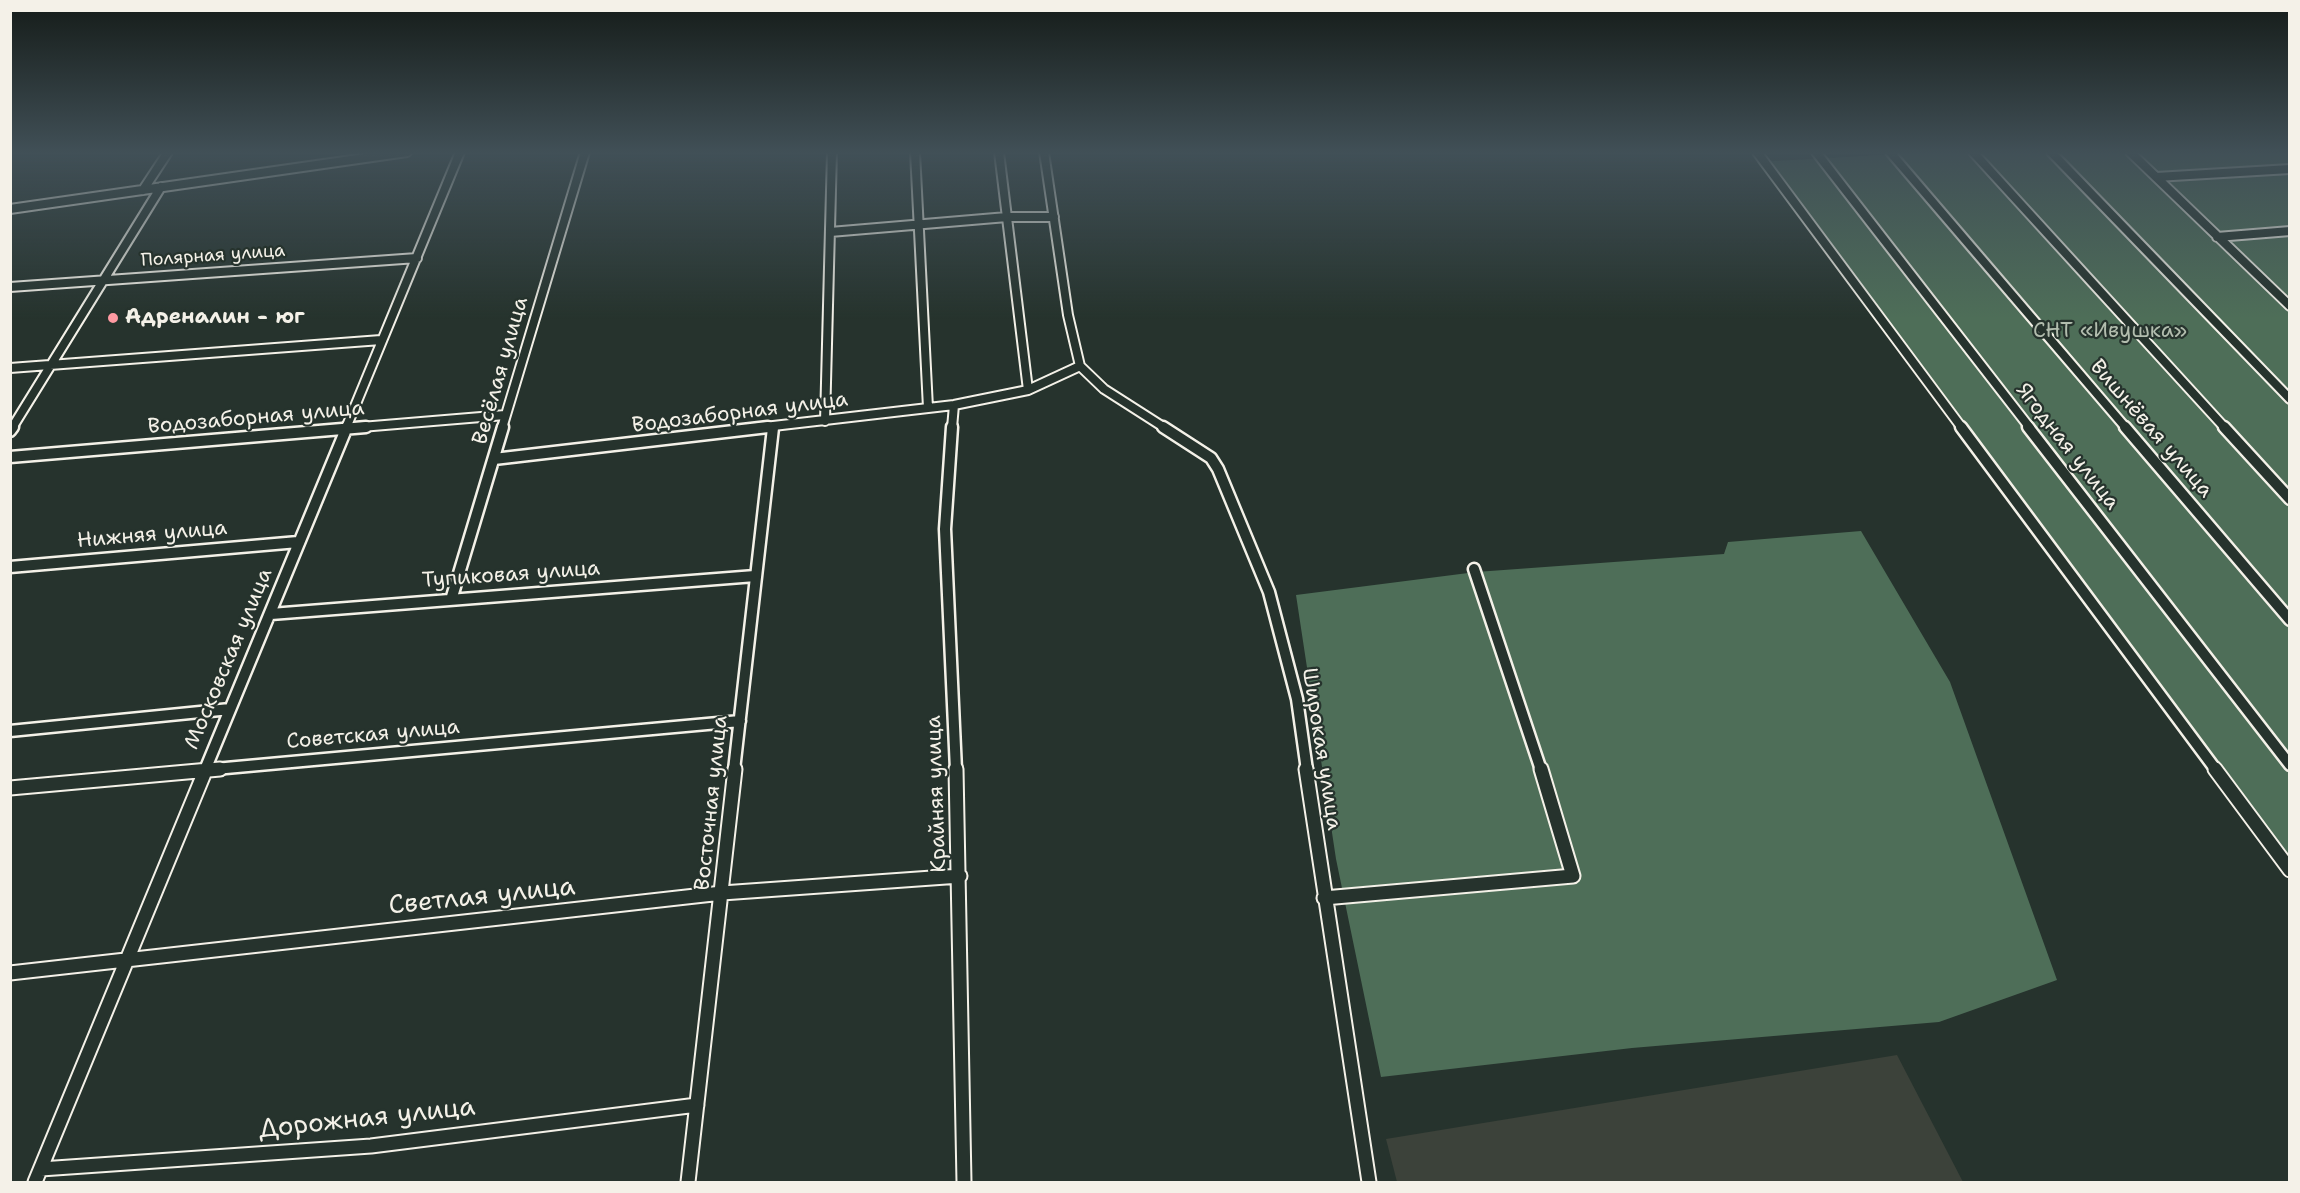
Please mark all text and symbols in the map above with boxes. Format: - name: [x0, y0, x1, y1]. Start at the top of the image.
- street label: Полярная улица: [140, 240, 286, 272]
- street label: Весёлая улица: [468, 294, 534, 448]
- place label: Адреналин - юг: [125, 305, 305, 331]
- marker: Адреналин - юг: [106, 311, 120, 325]
- park label: СНТ «Ивушка»: [2033, 319, 2187, 345]
- street label: Вишнёвая улица: [2084, 355, 2218, 503]
- street label: Ягодная улица: [2010, 379, 2124, 515]
- street label: Водозаборная улица: [631, 387, 849, 439]
- street label: Водозаборная улица: [147, 396, 365, 440]
- street label: Нижняя улица: [76, 516, 228, 554]
- street label: Тупиковая улица: [421, 556, 601, 594]
- street label: Московская улица: [179, 565, 279, 753]
- street label: Широкая улица: [1296, 666, 1346, 832]
- street label: Восточная улица: [690, 714, 734, 892]
- street label: Советская улица: [285, 715, 461, 755]
- street label: Крайняя улица: [922, 715, 952, 873]
- street label: Светлая улица: [387, 872, 577, 922]
- street label: Дорожная улица: [257, 1092, 477, 1146]

